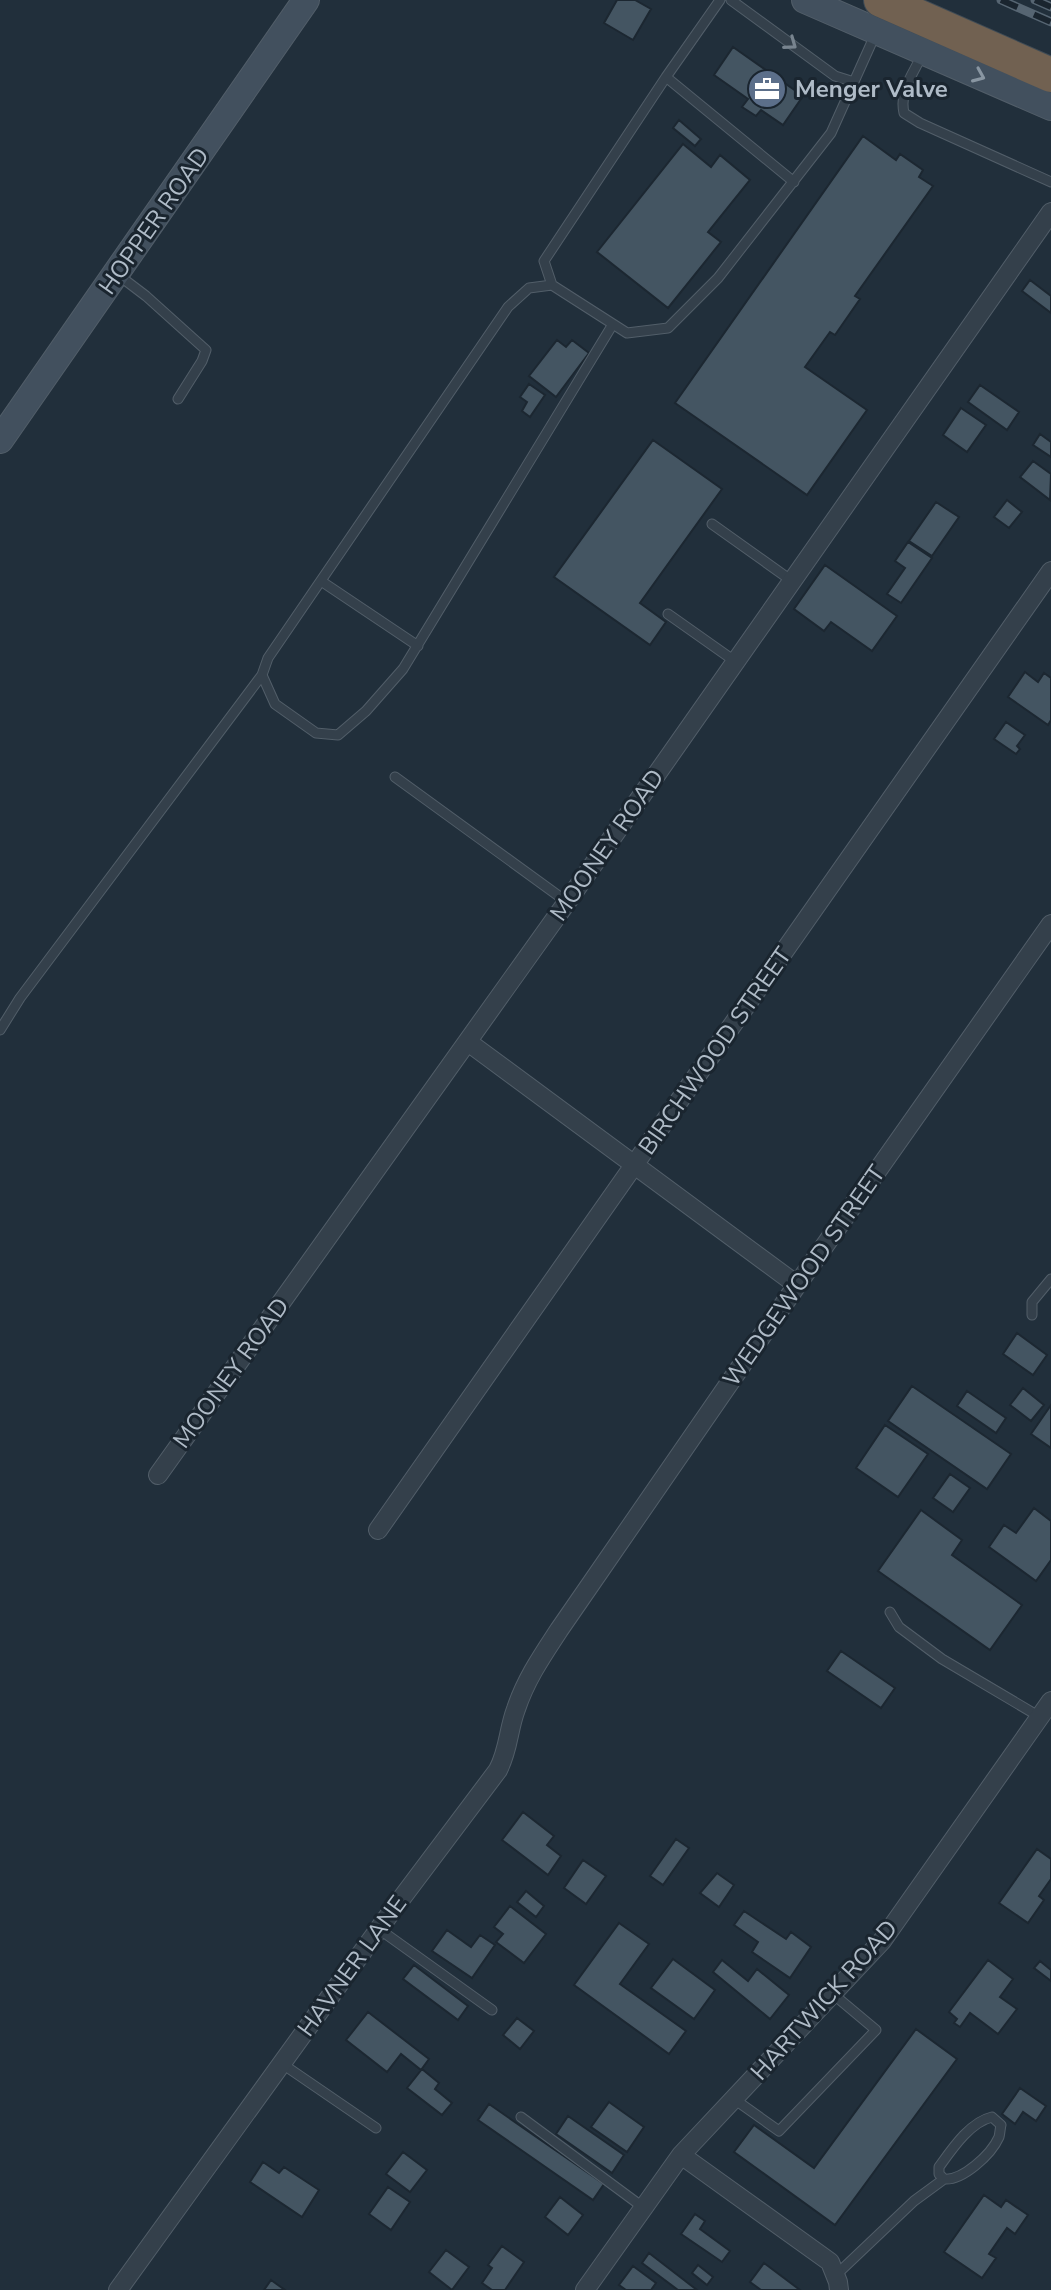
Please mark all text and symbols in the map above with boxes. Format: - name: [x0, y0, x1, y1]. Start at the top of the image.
- one-way arrow: [782, 34, 797, 49]
- one-way arrow: [971, 66, 985, 82]
- office icon: Menger Valve: [746, 68, 788, 110]
- place label: Menger Valve: [795, 73, 948, 105]
- street label: HOPPER ROAD: [91, 141, 217, 301]
- street label: MOONEY ROAD: [543, 763, 671, 927]
- street label: BIRCHWOOD STREET: [631, 940, 799, 1161]
- street label: WEDGEWOOD STREET: [715, 1159, 893, 1393]
- street label: MOONEY ROAD: [166, 1291, 296, 1455]
- street label: HAVNER LANE: [290, 1889, 414, 2043]
- street label: HARTWICK ROAD: [743, 1913, 905, 2087]

